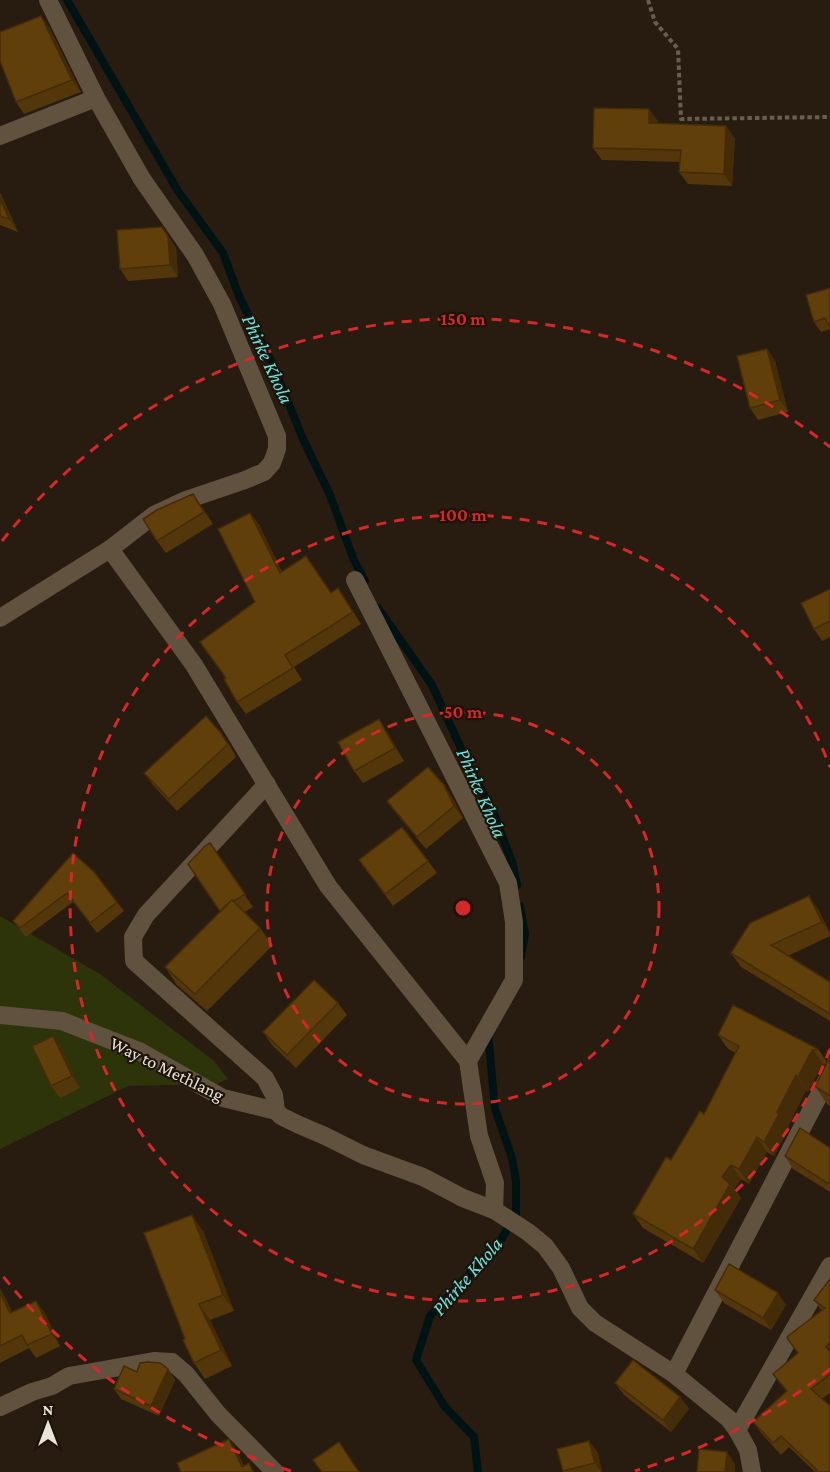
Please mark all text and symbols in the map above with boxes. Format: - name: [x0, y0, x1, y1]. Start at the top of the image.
- text: 150 m: [440, 309, 486, 329]
- water label: Phirke Khola: [238, 311, 298, 407]
- text: 100 m: [439, 505, 487, 525]
- text: 50 m: [444, 702, 483, 722]
- water label: Phirke Khola: [452, 745, 512, 841]
- centre of rings: [453, 898, 473, 918]
- street label: Way to Methlang: [107, 1033, 227, 1105]
- water label: Phirke Khola: [427, 1233, 507, 1319]
- north arrow: [18, 1394, 78, 1454]
- text: N: [43, 1401, 54, 1418]

